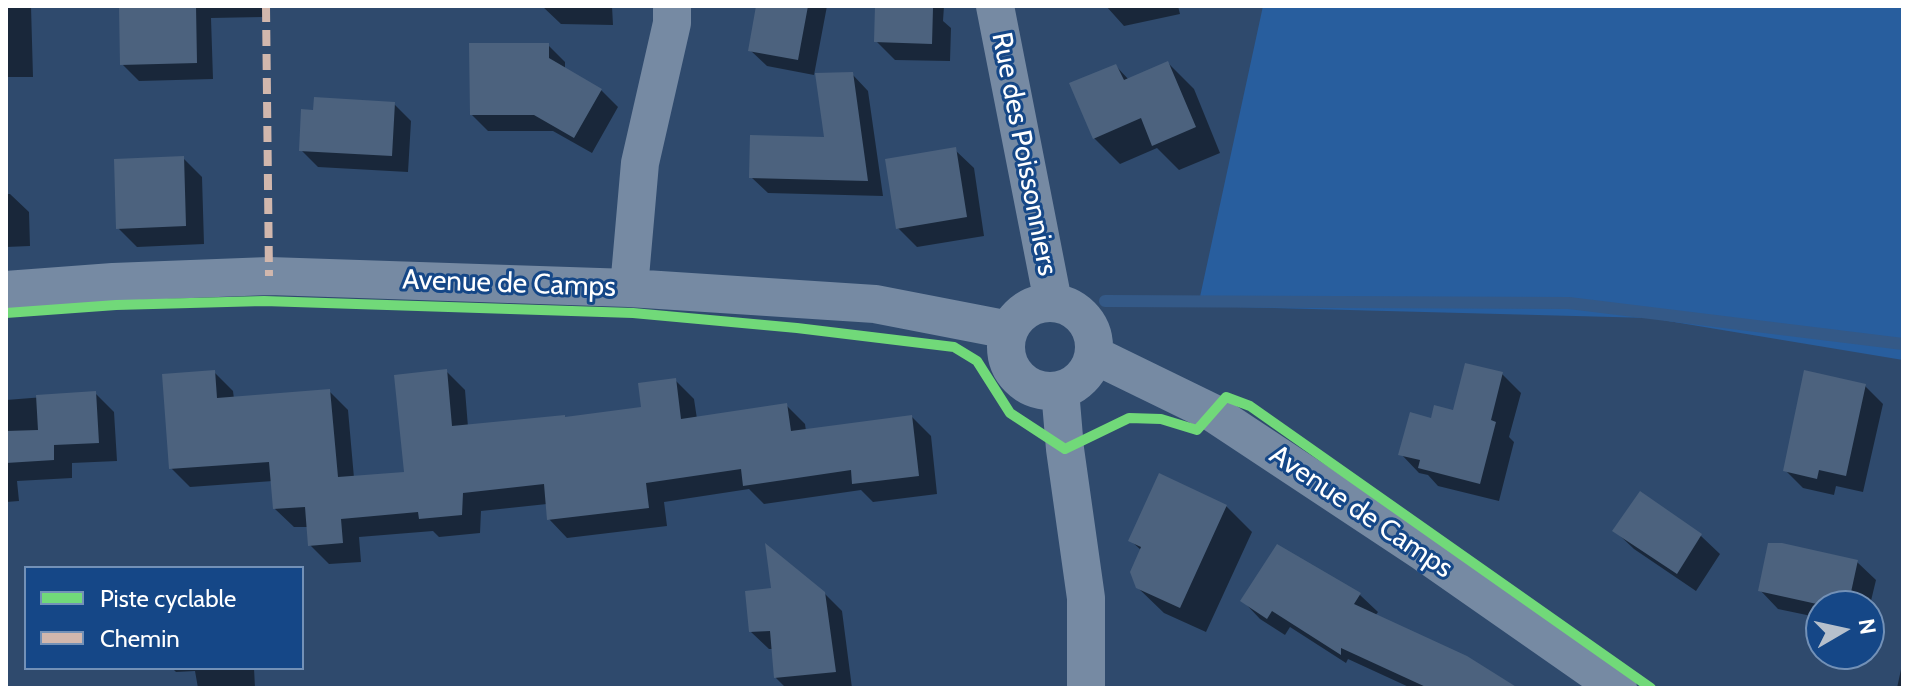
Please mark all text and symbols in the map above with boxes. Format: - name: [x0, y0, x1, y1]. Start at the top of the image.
- street label: Rue des Poissonniers: [984, 29, 1064, 279]
- street label: Avenue de Camps: [402, 263, 616, 305]
- street label: Avenue de Camps: [1263, 438, 1459, 586]
- legend: [24, 566, 304, 670]
- text: Piste cyclable: [100, 584, 236, 613]
- north arrow: [1805, 590, 1885, 670]
- text: N: [1853, 617, 1882, 636]
- text: Chemin: [100, 624, 180, 653]

